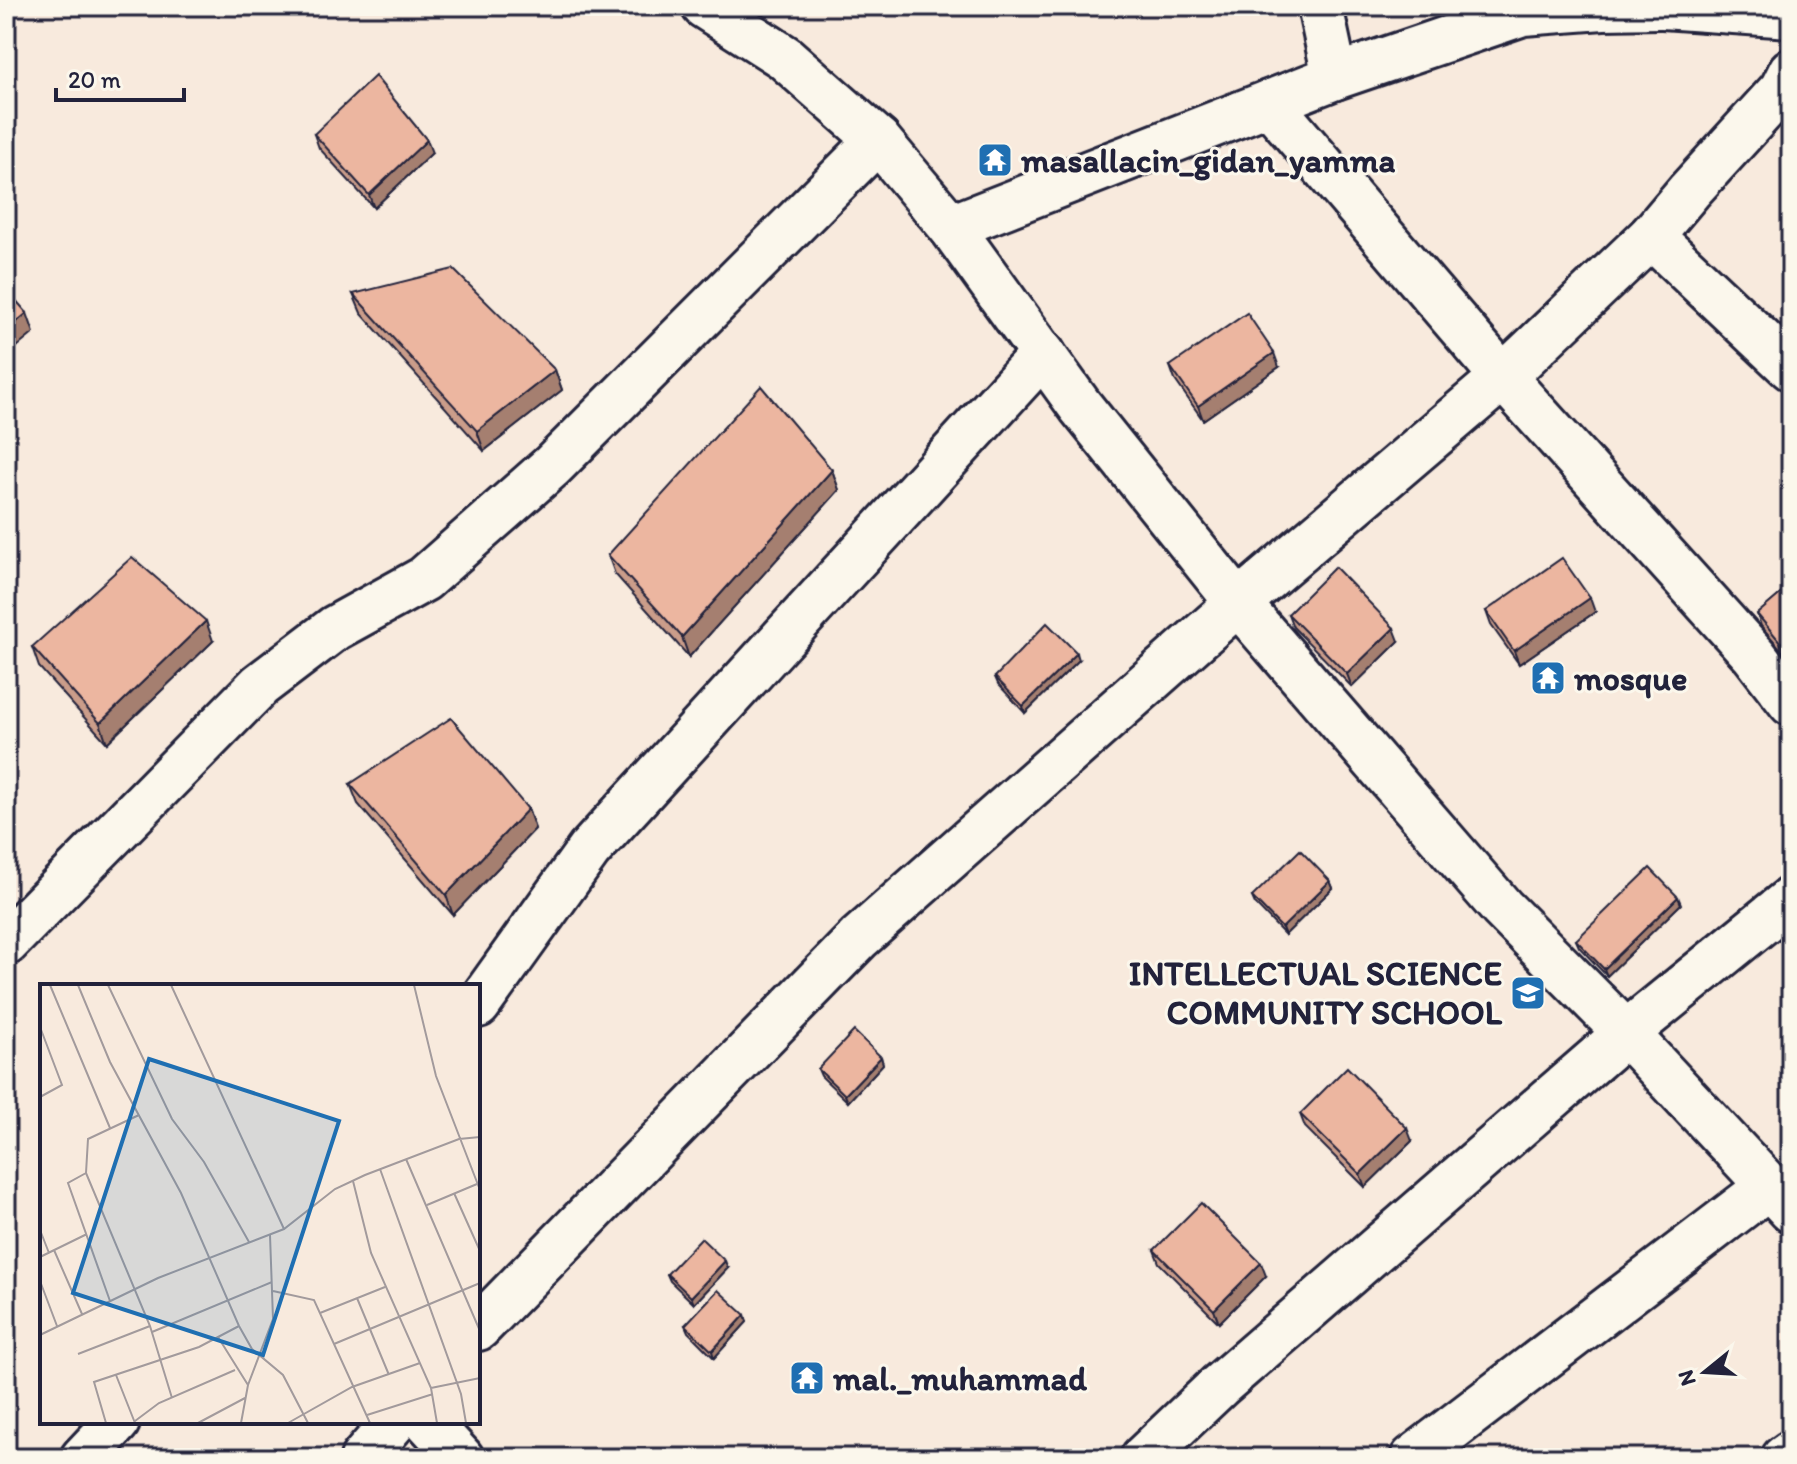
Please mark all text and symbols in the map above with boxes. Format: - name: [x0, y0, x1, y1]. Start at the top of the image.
- scale bar: [56, 52, 184, 102]
- text: 20 m: [68, 65, 121, 94]
- place label: masallacin_gidan_yamma: [1021, 140, 1395, 181]
- temple icon: masallacin_gidan_yamma: [976, 141, 1014, 179]
- place label: mosque: [1574, 658, 1687, 699]
- temple icon: mosque: [1529, 659, 1567, 697]
- place label: INTELLECTUAL SCIENCE COMMUNITY SCHOOL: [1129, 953, 1503, 1033]
- school or university icon: INTELLECTUAL SCIENCE COMMUNITY SCHOOL: [1509, 974, 1547, 1012]
- inset map: [40, 984, 480, 1424]
- north arrow: [1665, 1332, 1745, 1412]
- place label: mal._muhammad: [833, 1358, 1087, 1399]
- temple icon: mal._muhammad: [788, 1359, 826, 1397]
- text: N: [1671, 1367, 1702, 1389]

